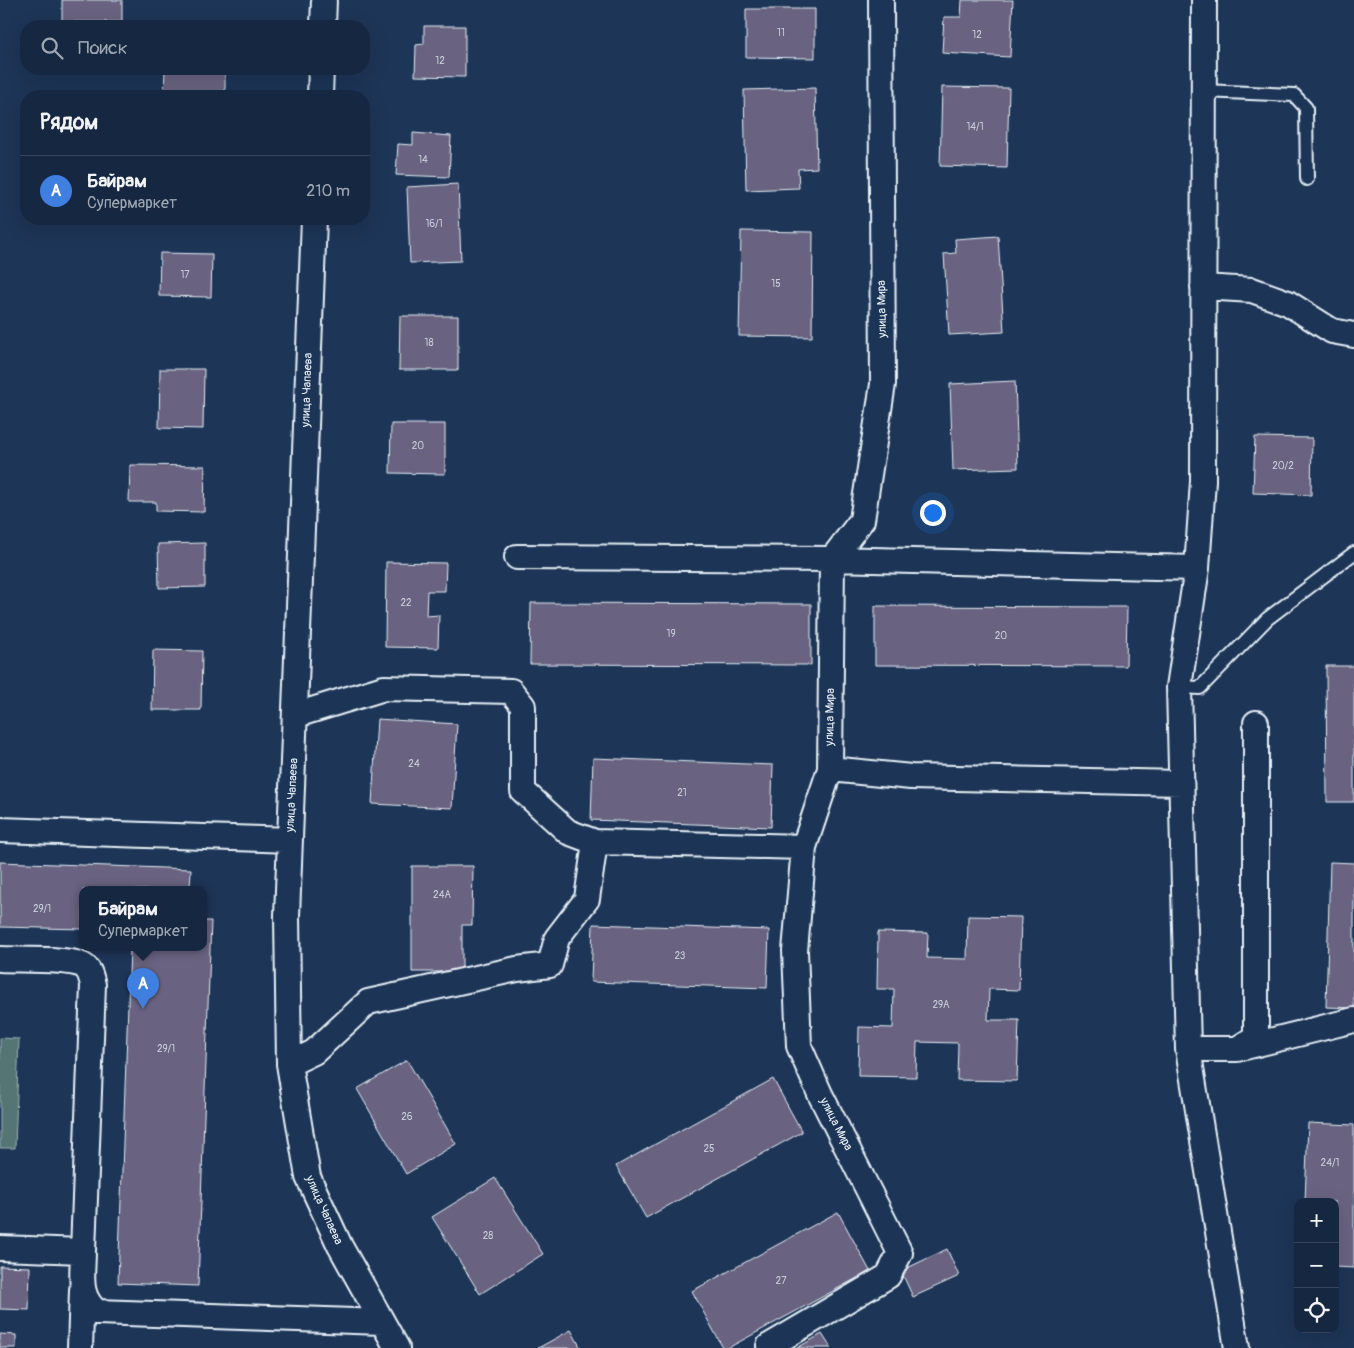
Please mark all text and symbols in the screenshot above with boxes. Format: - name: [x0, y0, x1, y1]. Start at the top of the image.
- search box: [20, 20, 370, 75]
- house number: 11: [777, 27, 785, 39]
- house number: 12: [972, 29, 982, 41]
- icon: search: [38, 34, 66, 62]
- text: Поиск: [78, 36, 128, 60]
- house number: 12: [435, 55, 445, 67]
- text: Рядом: [40, 109, 98, 136]
- house number: 14/1: [966, 121, 984, 133]
- house number: 14: [418, 154, 428, 166]
- text: Байрам: [87, 169, 147, 193]
- text: A: [51, 181, 61, 201]
- text: 210 m: [306, 181, 350, 201]
- text: Супермаркет: [87, 193, 177, 213]
- house number: 16/1: [425, 218, 443, 230]
- house number: 17: [180, 269, 190, 281]
- house number: 15: [771, 278, 781, 290]
- street label: улица Мира: [874, 280, 890, 339]
- house number: 18: [425, 337, 433, 349]
- street label: улица Чапаева: [298, 352, 316, 428]
- house number: 20: [412, 440, 424, 452]
- house number: 20/2: [1272, 460, 1294, 472]
- your location: [920, 500, 946, 526]
- house number: 22: [400, 597, 412, 609]
- house number: 19: [666, 628, 676, 640]
- house number: 20: [995, 630, 1007, 642]
- street label: улица Мира: [822, 688, 838, 747]
- street label: улица Чапаева: [283, 757, 301, 834]
- house number: 24: [408, 758, 420, 770]
- house number: 21: [677, 787, 687, 799]
- popup: [79, 886, 207, 951]
- house number: 24А: [433, 889, 451, 901]
- text: Байрам: [98, 897, 158, 921]
- house number: 29/1: [33, 903, 51, 915]
- text: Супермаркет: [98, 921, 188, 941]
- house number: 23: [675, 950, 686, 962]
- pin: A: [127, 968, 159, 1009]
- house number: 29А: [932, 999, 950, 1011]
- house number: 29/1: [157, 1043, 175, 1055]
- street label: улица Мира: [816, 1094, 856, 1153]
- house number: 26: [401, 1111, 413, 1123]
- house number: 25: [703, 1143, 715, 1155]
- house number: 24/1: [1321, 1157, 1340, 1169]
- street label: улица Чапаева: [302, 1172, 346, 1247]
- map controls: [1294, 1198, 1339, 1333]
- button: +: [1294, 1198, 1339, 1243]
- house number: 28: [483, 1230, 493, 1242]
- button: −: [1294, 1243, 1339, 1288]
- house number: 27: [776, 1275, 787, 1287]
- button: locate: [1294, 1288, 1339, 1333]

